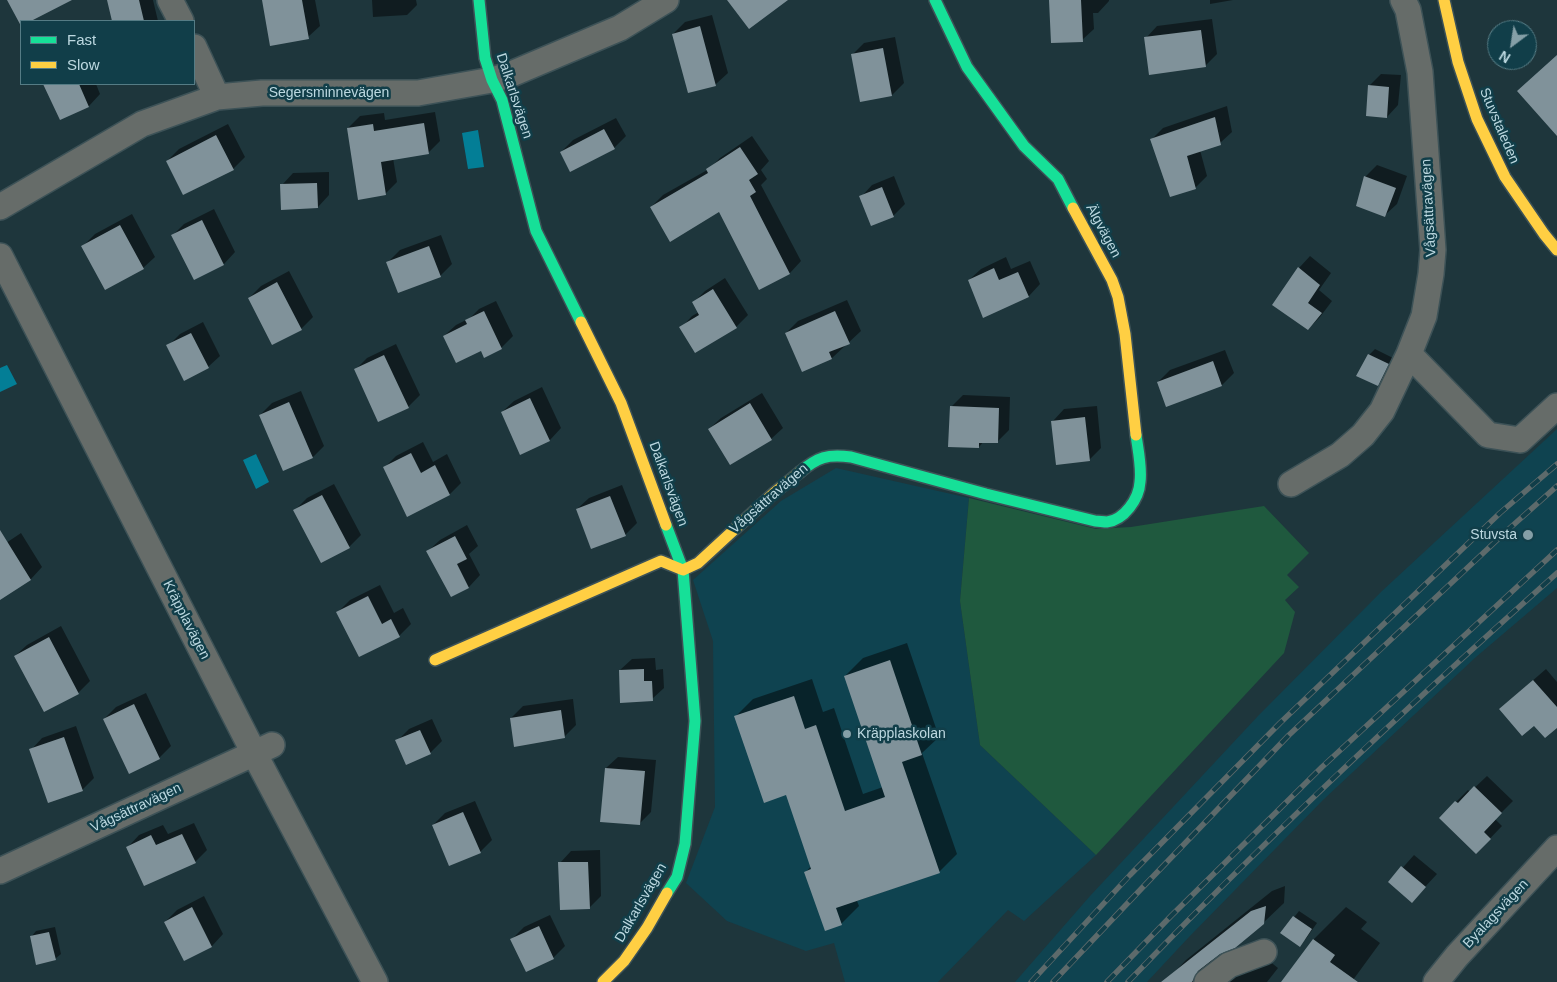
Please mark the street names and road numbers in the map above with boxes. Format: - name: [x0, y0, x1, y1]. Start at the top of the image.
- street label: Dalkarlsvägen: [492, 51, 536, 141]
- street label: Segersminnevägen: [269, 85, 389, 101]
- street label: Stuvstaleden: [1475, 85, 1523, 167]
- street label: Vågsättravägen: [1418, 159, 1440, 257]
- street label: Älgvägen: [1082, 201, 1124, 261]
- street label: Dalkarlsvägen: [645, 439, 691, 529]
- street label: Vågsättravägen: [726, 460, 812, 538]
- street label: Kräpplavägen: [159, 578, 213, 662]
- street label: Vågsättravägen: [88, 780, 184, 836]
- street label: Dalkarlsvägen: [612, 860, 670, 946]
- street label: Byalagsvägen: [1460, 876, 1532, 952]

